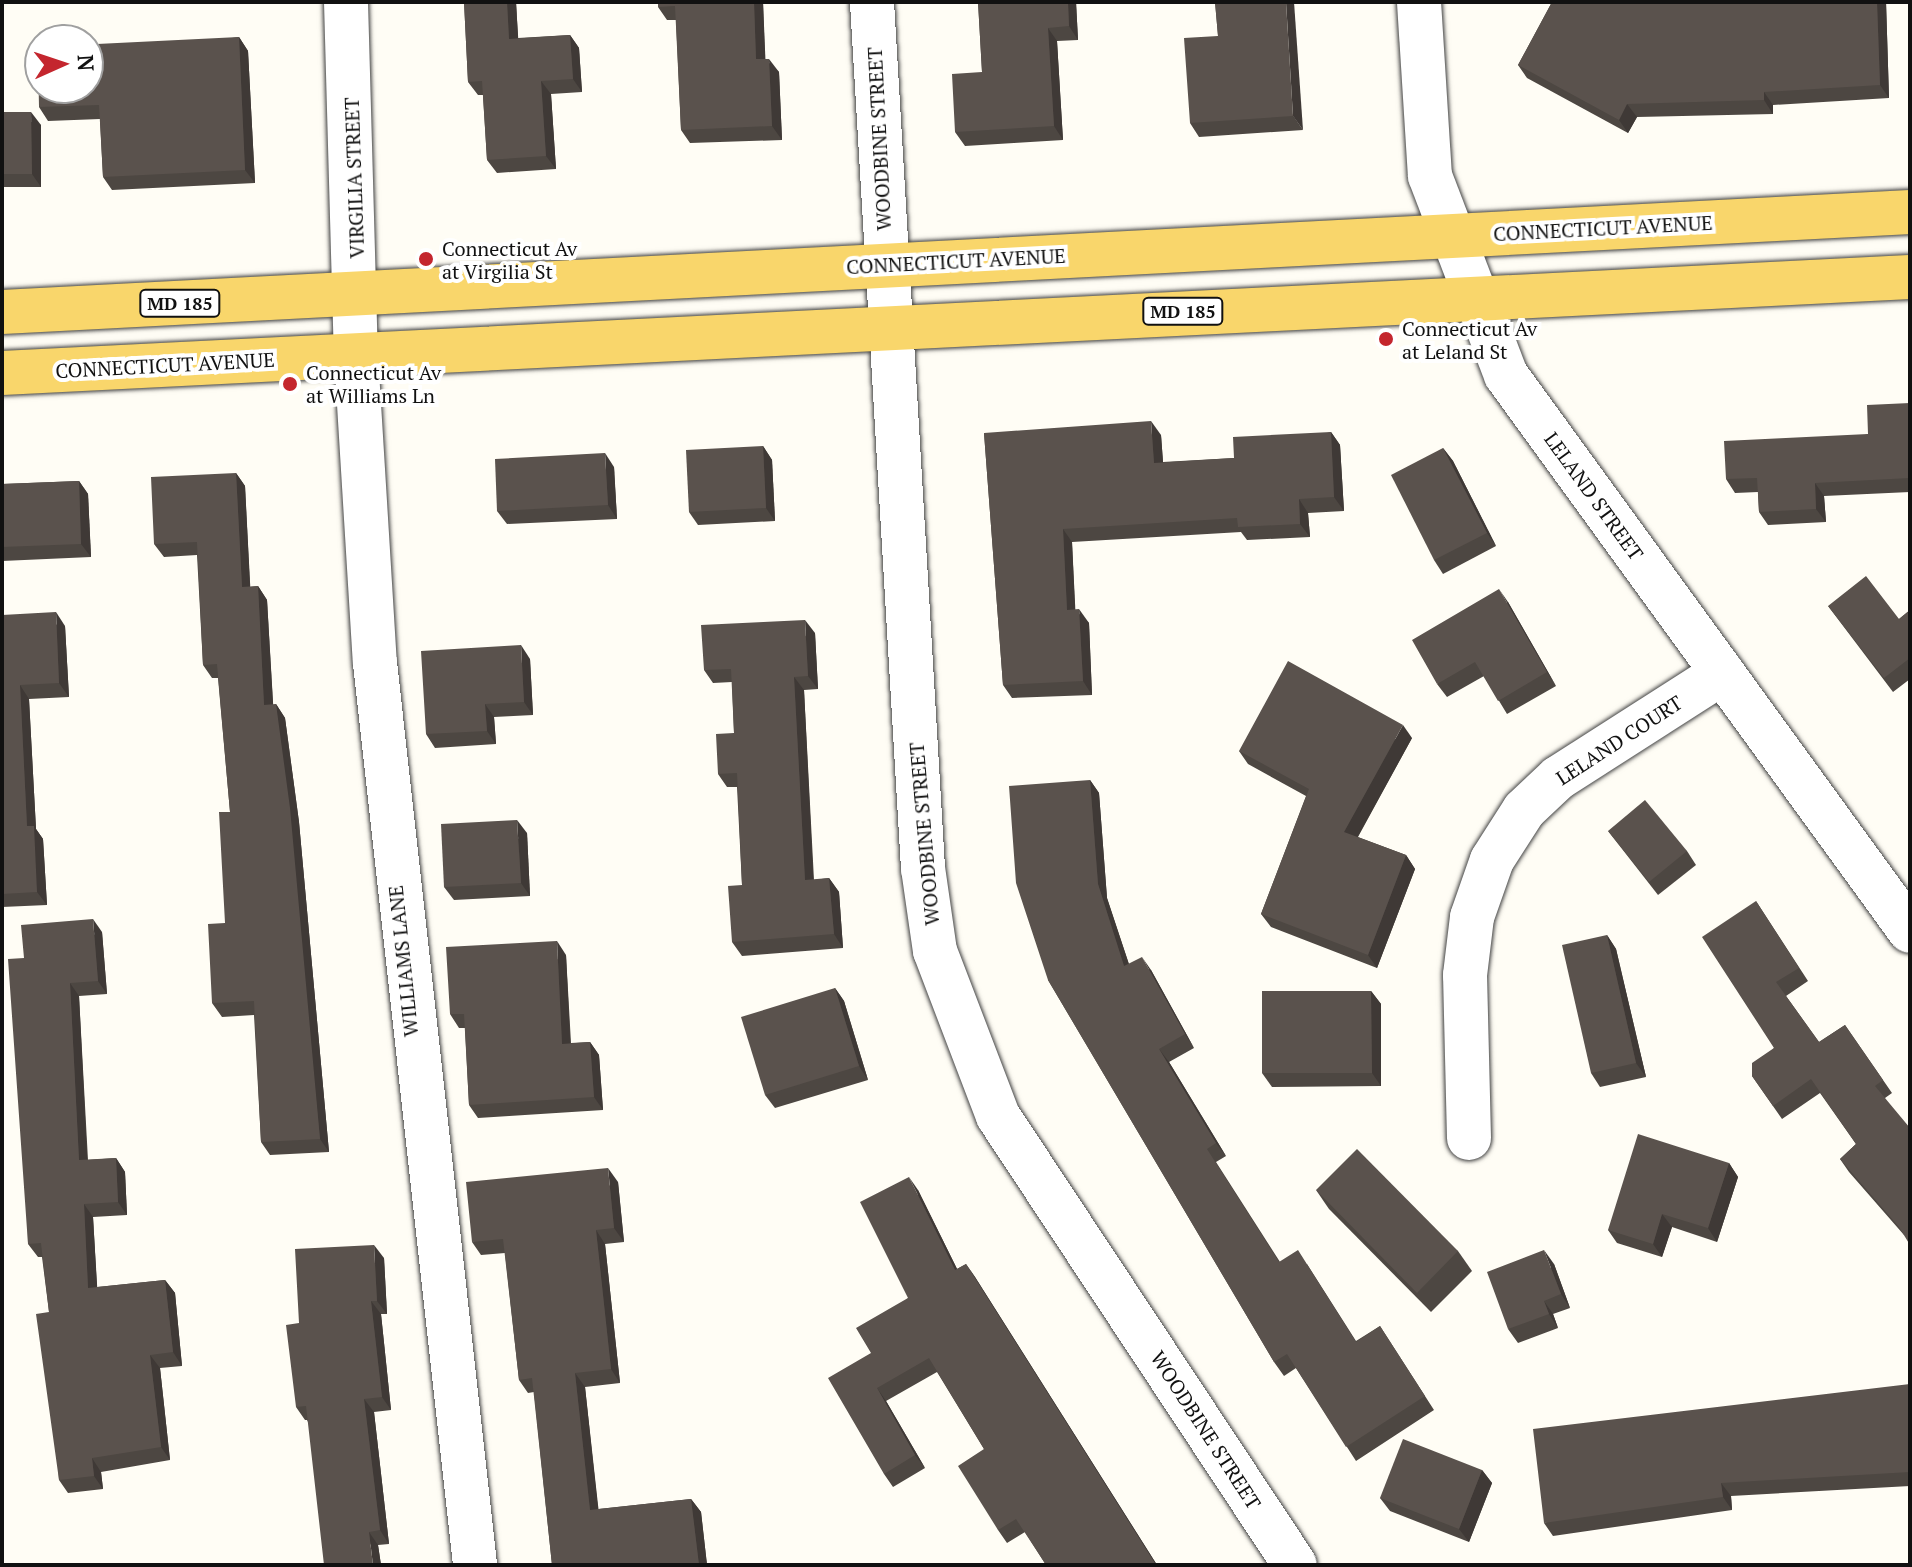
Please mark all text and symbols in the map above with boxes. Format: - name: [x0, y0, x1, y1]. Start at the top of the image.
- north arrow: [24, 24, 104, 104]
- street label: WOODBINE STREET: [862, 47, 896, 231]
- text: N: [72, 54, 101, 72]
- street label: VIRGILIA STREET: [339, 97, 369, 259]
- street label: CONNECTICUT AVENUE: [1492, 210, 1714, 246]
- place label: Connecticut Av at Virgilia St: [442, 236, 577, 283]
- street label: CONNECTICUT AVENUE: [845, 243, 1067, 279]
- marker: Connecticut Av at Virgilia St: [417, 250, 435, 268]
- road number: MD 185: [138, 289, 222, 317]
- road number: MD 185: [1141, 297, 1225, 325]
- place label: Connecticut Av at Leland St: [1402, 316, 1537, 363]
- marker: Connecticut Av at Leland St: [1377, 330, 1395, 348]
- street label: CONNECTICUT AVENUE: [54, 347, 276, 383]
- place label: Connecticut Av at Williams Ln: [306, 360, 441, 407]
- marker: Connecticut Av at Williams Ln: [281, 375, 299, 393]
- street label: LELAND STREET: [1539, 427, 1649, 565]
- street label: LELAND COURT: [1551, 690, 1687, 790]
- street label: WOODBINE STREET: [904, 741, 944, 927]
- street label: WILLIAMS LANE: [383, 884, 423, 1038]
- street label: WOODBINE STREET: [1146, 1346, 1266, 1514]

